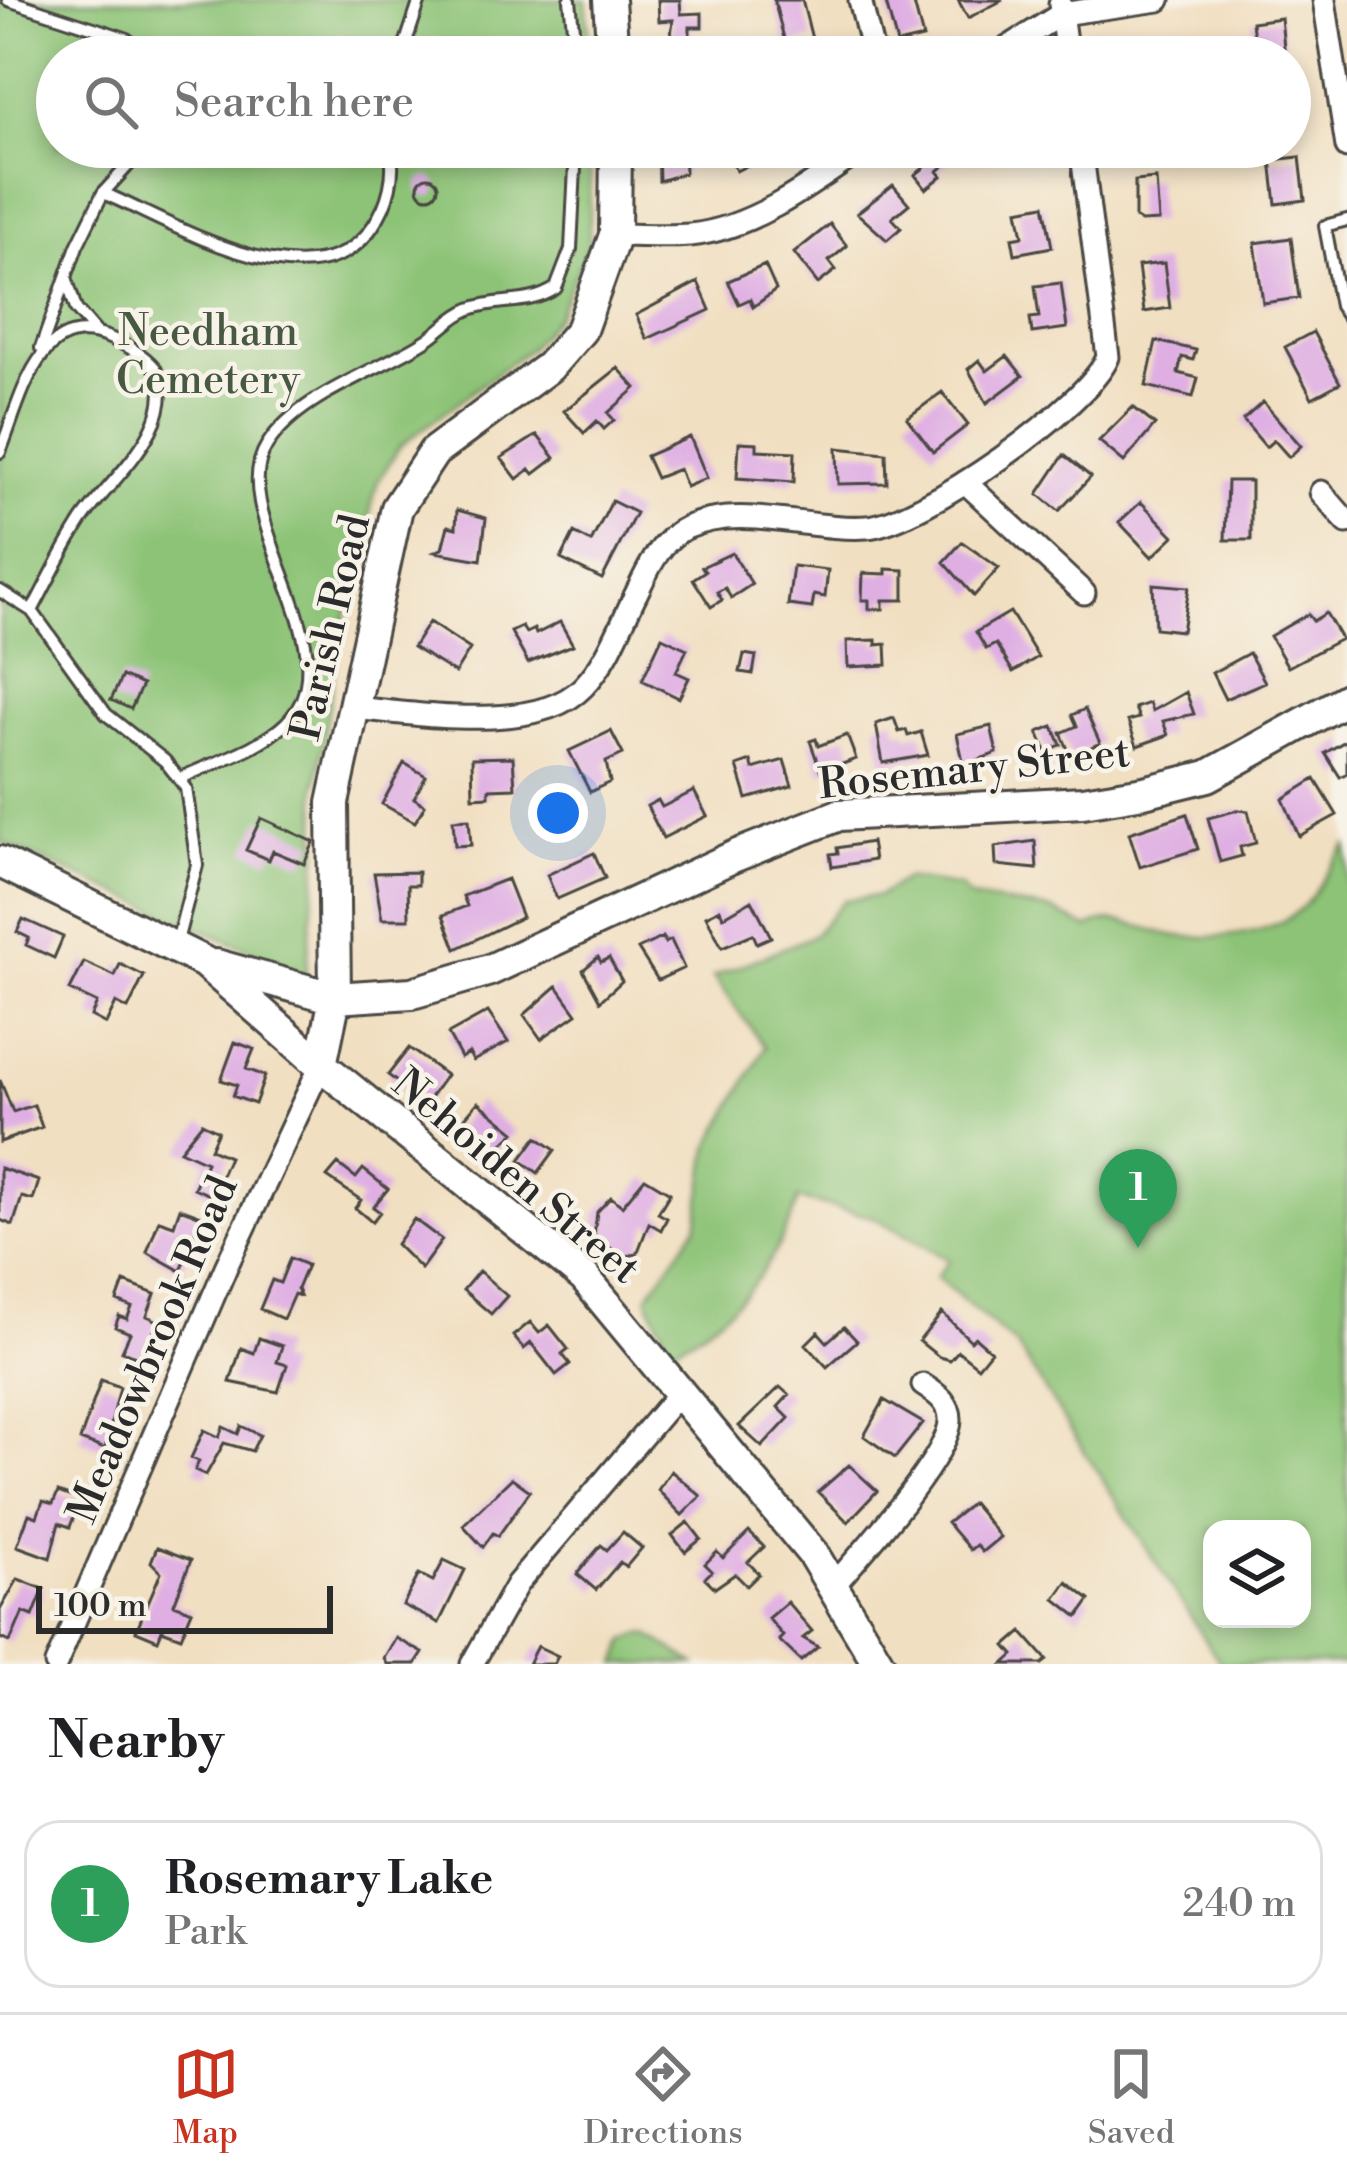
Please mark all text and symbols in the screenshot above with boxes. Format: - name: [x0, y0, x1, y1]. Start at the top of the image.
- search box: [36, 36, 1311, 168]
- icon: search: [78, 69, 144, 135]
- text: Search here: [174, 74, 414, 131]
- park label: Needham Cemetery: [116, 306, 301, 408]
- street label: Parish Road: [280, 509, 383, 746]
- street label: Rosemary Street: [816, 727, 1133, 813]
- your location: [528, 783, 588, 843]
- street label: Nehoiden Street: [381, 1058, 650, 1296]
- pin: 1: [1099, 1149, 1177, 1248]
- street label: Meadowbrook Road: [56, 1168, 250, 1532]
- map controls: [1203, 1520, 1311, 1628]
- button: layers: [1203, 1520, 1311, 1628]
- scale bar: [36, 1580, 333, 1633]
- text: 100 m: [54, 1586, 147, 1627]
- text: Nearby: [48, 1710, 224, 1774]
- text: Rosemary Lake: [165, 1851, 493, 1908]
- text: 1: [81, 1880, 99, 1929]
- text: 240 m: [1182, 1880, 1296, 1929]
- text: Park: [165, 1908, 246, 1957]
- tab: Map: [173, 2041, 239, 2154]
- tab: Directions: [584, 2041, 743, 2154]
- tab: Saved: [1088, 2041, 1174, 2154]

